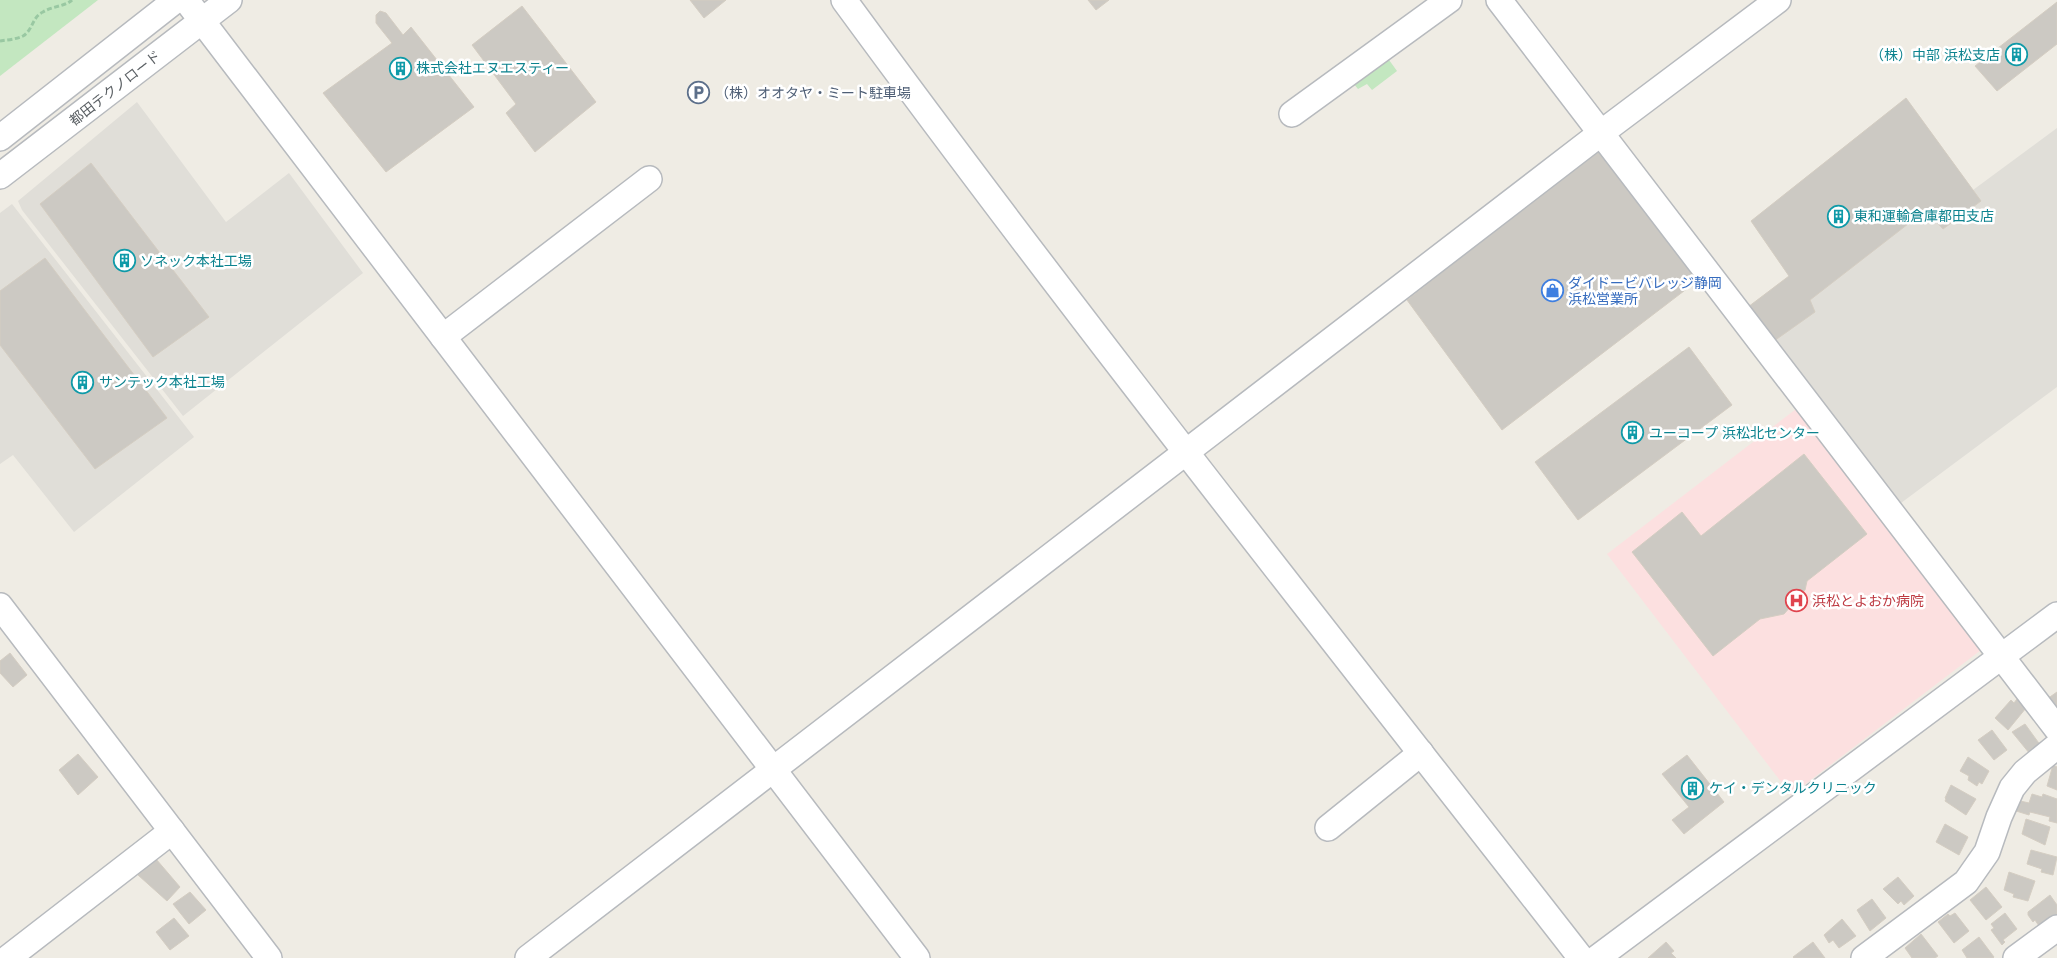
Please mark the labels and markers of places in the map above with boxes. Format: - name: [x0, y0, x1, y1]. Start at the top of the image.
- building icon: （株）中部 浜松支店: [2004, 43, 2028, 67]
- place label: （株）中部 浜松支店: [1870, 47, 2000, 63]
- building icon: 株式会社エヌエスティー: [388, 56, 412, 80]
- place label: 株式会社エヌエスティー: [416, 60, 569, 76]
- parking icon: （株）オオタヤ・ミート駐車場: [687, 81, 711, 105]
- place label: （株）オオタヤ・ミート駐車場: [715, 85, 911, 101]
- building icon: 東和運輸倉庫都田支店: [1826, 204, 1850, 228]
- place label: 東和運輸倉庫都田支店: [1854, 208, 1994, 224]
- building icon: ソネック本社工場: [112, 249, 136, 273]
- place label: ソネック本社工場: [140, 253, 252, 269]
- place label: ダイドービバレッジ静岡 浜松営業所: [1568, 275, 1722, 307]
- shop icon: ダイドービバレッジ静岡 浜松営業所: [1540, 279, 1564, 303]
- building icon: サンテック本社工場: [71, 370, 95, 394]
- place label: サンテック本社工場: [99, 374, 225, 390]
- building icon: ユーコープ 浜松北センター: [1621, 421, 1645, 445]
- place label: ユーコープ 浜松北センター: [1649, 425, 1820, 441]
- hospital icon: 浜松とよおか病院: [1784, 589, 1808, 613]
- place label: 浜松とよおか病院: [1812, 593, 1924, 609]
- building icon: ケイ・デンタルクリニック: [1681, 776, 1705, 800]
- place label: ケイ・デンタルクリニック: [1709, 780, 1877, 796]

